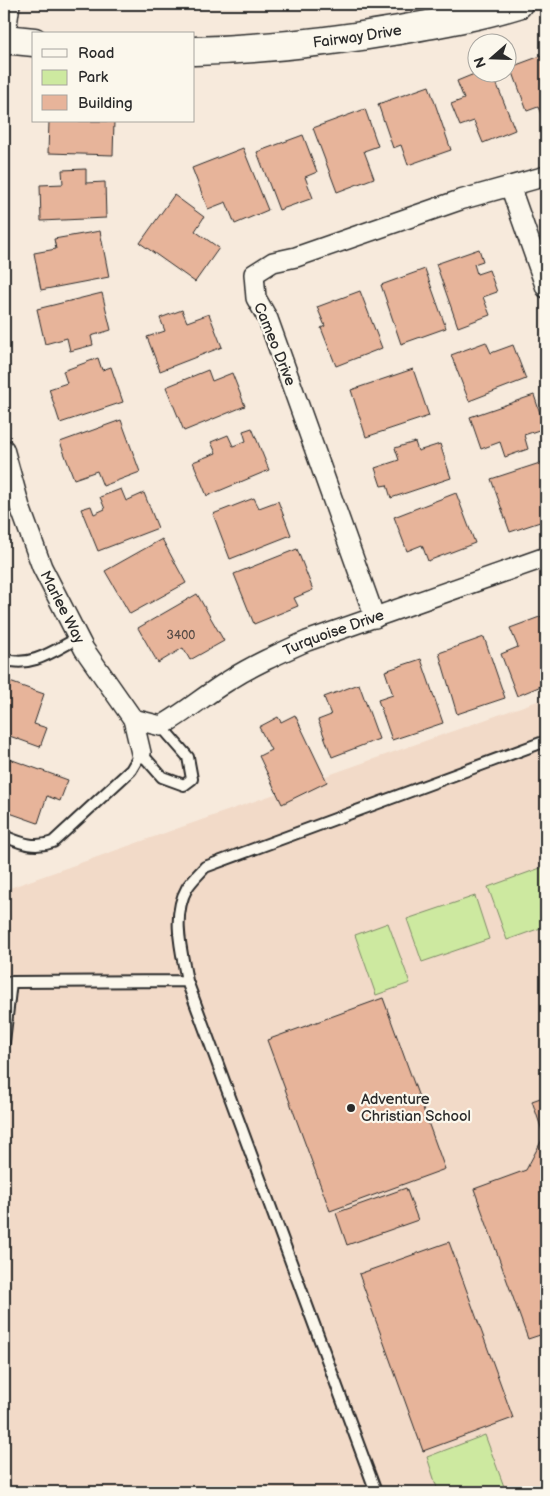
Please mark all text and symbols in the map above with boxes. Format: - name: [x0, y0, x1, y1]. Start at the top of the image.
- street label: Fairway Drive: [312, 21, 403, 52]
- legend: [32, 32, 195, 122]
- north arrow: [468, 32, 518, 82]
- text: Road: [78, 44, 114, 63]
- text: N: [470, 54, 490, 70]
- text: Park: [78, 68, 109, 87]
- text: Building: [78, 94, 133, 113]
- street label: Cameo Drive: [249, 300, 300, 389]
- street label: Marlee Way: [35, 568, 89, 647]
- street label: Turquoise Drive: [280, 606, 387, 660]
- house number: 3400: [167, 628, 195, 643]
- place label: Adventure Christian School: [361, 1090, 471, 1126]
- marker: Adventure Christian School: [345, 1102, 357, 1114]

